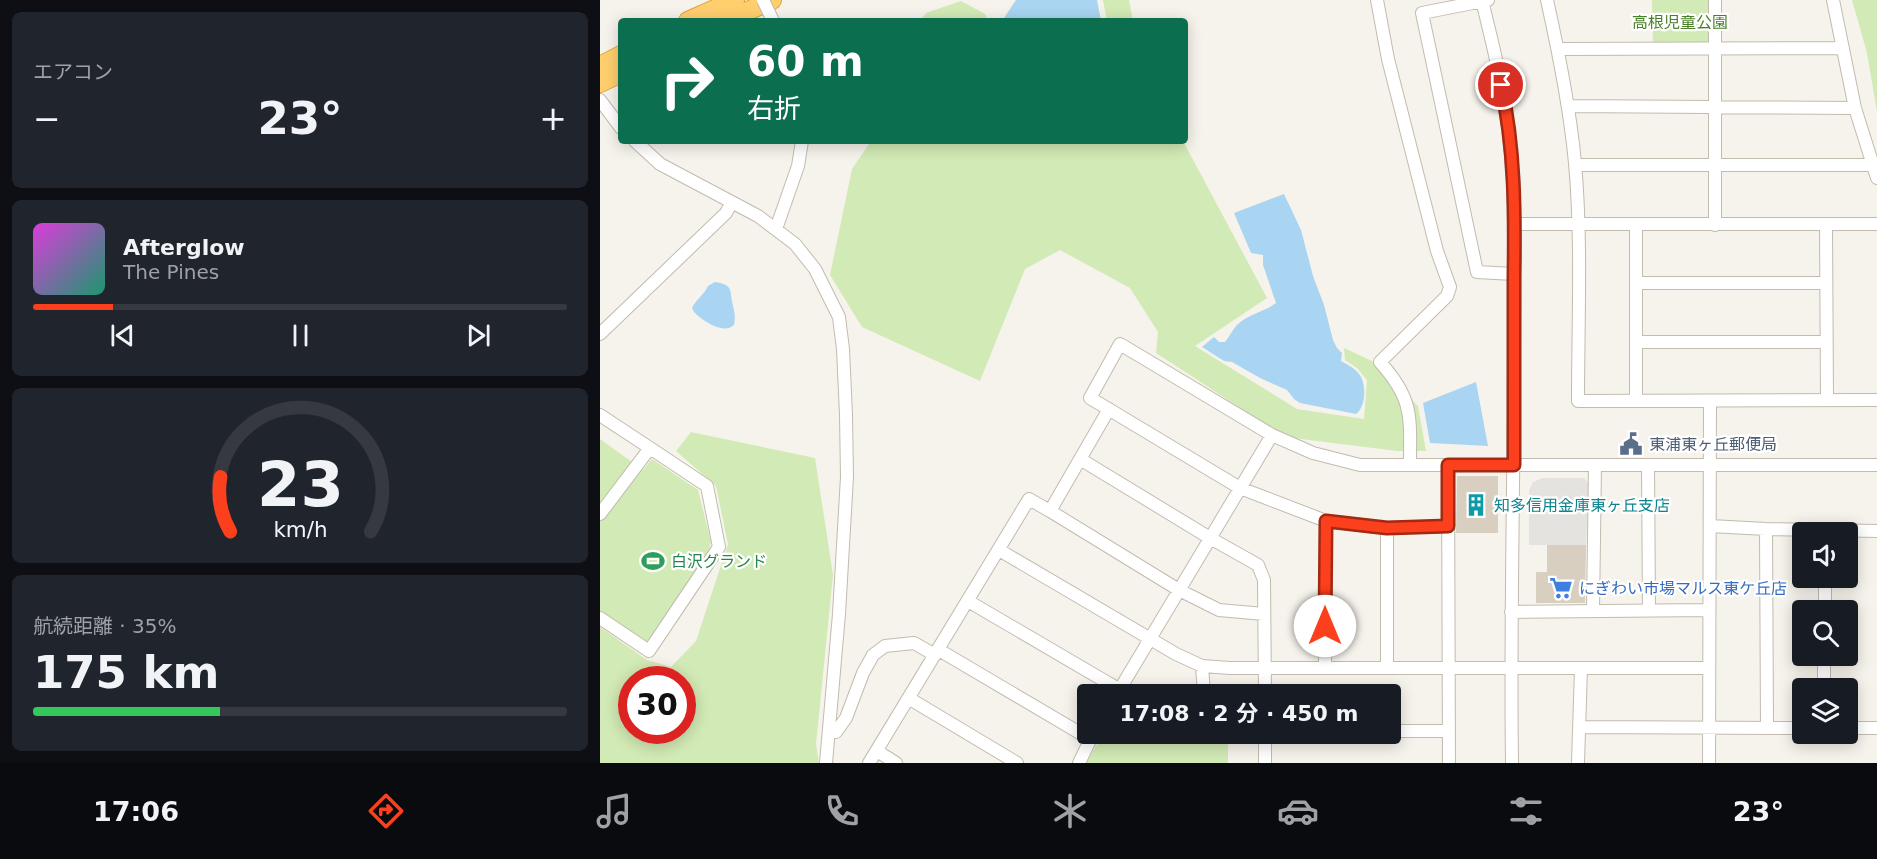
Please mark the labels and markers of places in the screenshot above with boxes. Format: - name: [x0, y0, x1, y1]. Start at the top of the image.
- pin: [1475, 59, 1526, 110]
- public building icon: 東浦東ヶ丘郵便局: [1618, 431, 1644, 457]
- place label: 東浦東ヶ丘郵便局: [1649, 435, 1777, 454]
- building icon: 知多信用金庫東ヶ丘支店: [1463, 492, 1489, 518]
- place label: 知多信用金庫東ヶ丘支店: [1494, 496, 1670, 515]
- sports icon: 白沢グランド: [640, 548, 666, 574]
- place label: 白沢グランド: [671, 552, 767, 571]
- supermarket icon: にぎわい市場マルス東ケ丘店: [1548, 575, 1574, 601]
- place label: にぎわい市場マルス東ケ丘店: [1579, 579, 1787, 598]

